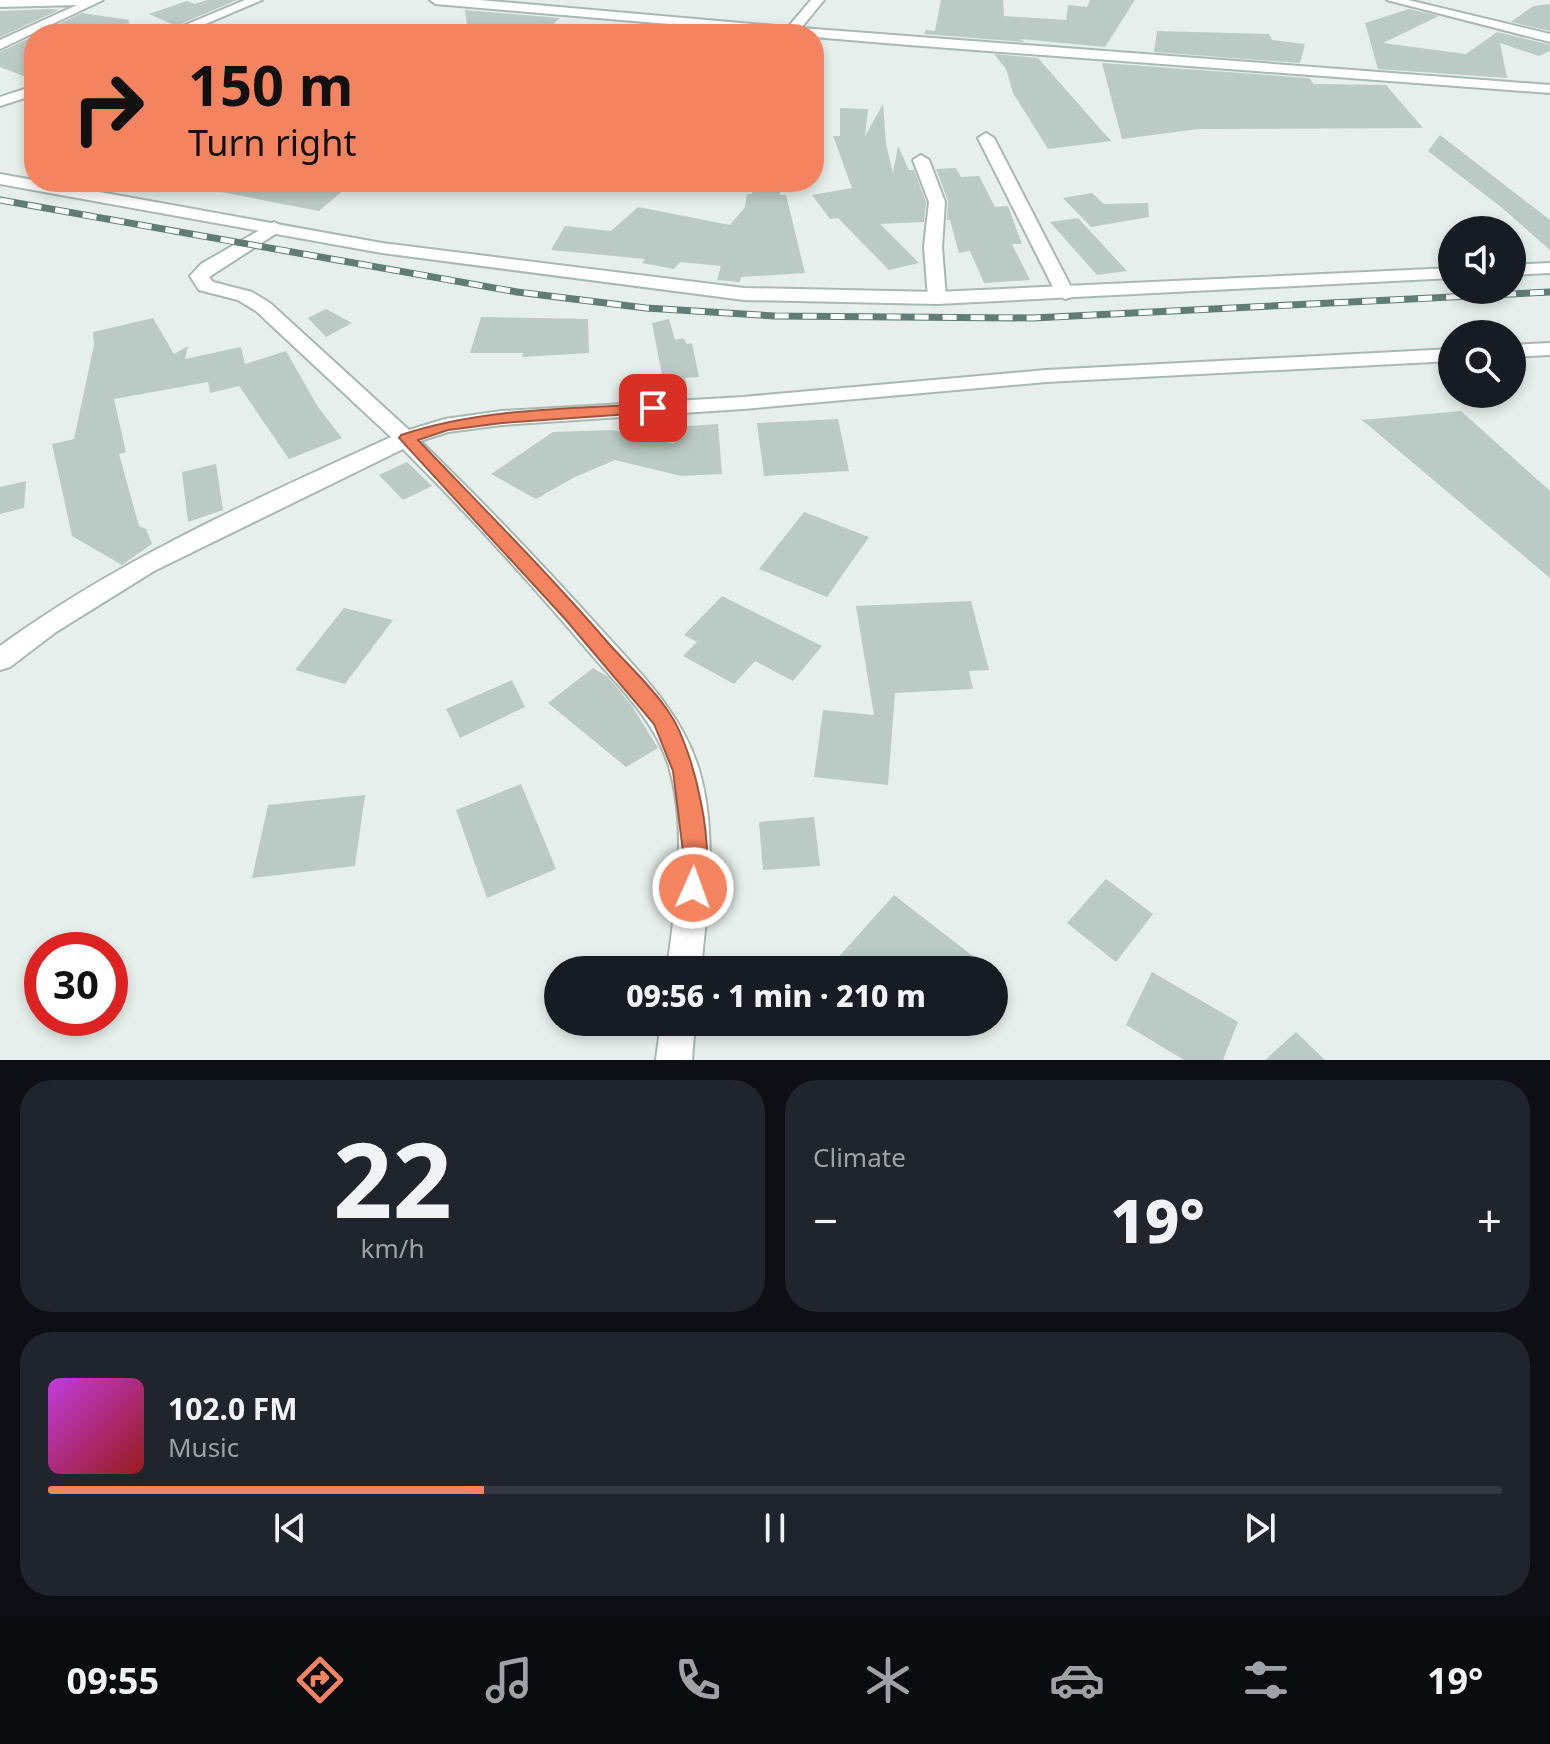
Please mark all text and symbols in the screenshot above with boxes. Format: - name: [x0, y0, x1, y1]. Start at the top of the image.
- text: 150 m: [188, 46, 353, 122]
- icon: right: [56, 56, 160, 160]
- text: Turn right: [188, 118, 356, 167]
- map controls: [1438, 216, 1526, 408]
- button: sound: [1438, 216, 1526, 304]
- button: search: [1438, 320, 1526, 408]
- pin: [619, 374, 687, 442]
- icon: arrive: [631, 386, 675, 430]
- position arrow: [651, 846, 735, 930]
- speed limit sign: 30: [24, 932, 128, 1036]
- text: 09:56 · 1 min · 210 m: [626, 975, 926, 1016]
- text: 22: [333, 1107, 452, 1248]
- text: Climate: [813, 1139, 906, 1175]
- text: 19°: [1110, 1179, 1205, 1261]
- text: −: [813, 1190, 838, 1250]
- text: +: [1477, 1190, 1502, 1250]
- text: km/h: [361, 1230, 424, 1266]
- text: 102.0 FM: [168, 1388, 298, 1429]
- text: Music: [168, 1429, 239, 1465]
- icon: previous: [268, 1506, 312, 1550]
- icon: pause: [753, 1506, 797, 1550]
- icon: next: [1238, 1506, 1282, 1550]
- icon: directions: [292, 1652, 348, 1708]
- icon: music: [481, 1652, 537, 1708]
- icon: phone: [670, 1652, 726, 1708]
- icon: climate: [860, 1652, 916, 1708]
- icon: car: [1049, 1652, 1105, 1708]
- icon: filters: [1238, 1652, 1294, 1708]
- text: 09:55: [67, 1656, 159, 1705]
- text: 19°: [1427, 1656, 1483, 1705]

